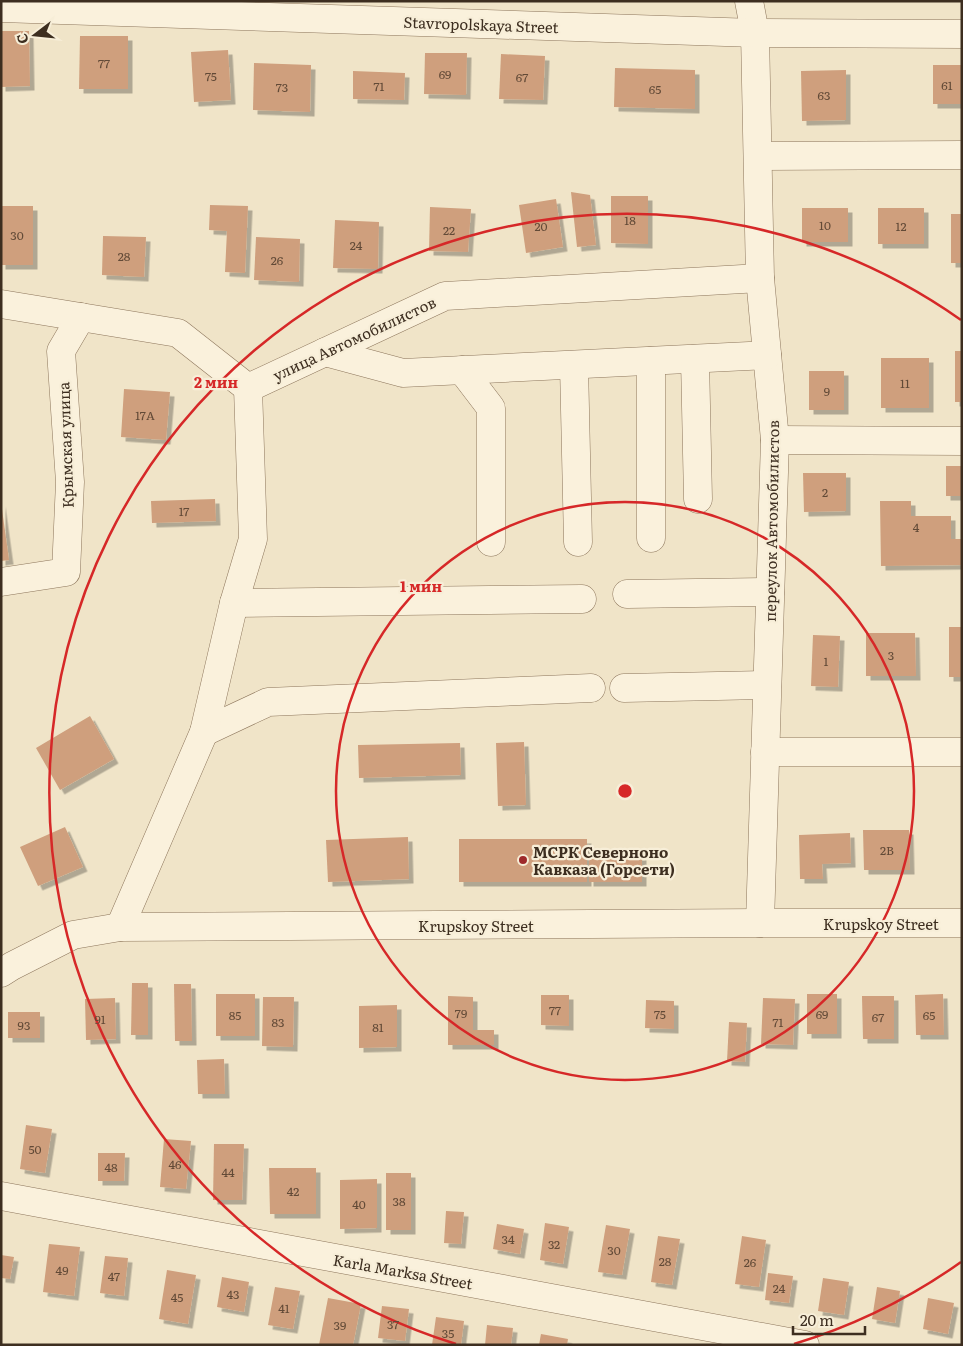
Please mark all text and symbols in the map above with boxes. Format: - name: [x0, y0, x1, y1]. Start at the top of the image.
- north arrow: [10, 10, 60, 60]
- street label: Stavropolskaya Street: [403, 10, 559, 38]
- text: С: [11, 31, 33, 46]
- house number: 77: [98, 54, 110, 72]
- house number: 69: [439, 65, 451, 83]
- house number: 75: [205, 67, 217, 85]
- house number: 67: [516, 68, 528, 86]
- house number: 61: [941, 76, 953, 94]
- house number: 71: [374, 77, 385, 95]
- house number: 73: [276, 78, 288, 96]
- house number: 65: [649, 80, 661, 98]
- house number: 63: [818, 86, 830, 104]
- house number: 18: [624, 211, 636, 229]
- house number: 10: [819, 216, 831, 234]
- house number: 20: [534, 217, 548, 235]
- house number: 12: [896, 217, 906, 235]
- house number: 22: [443, 221, 455, 239]
- house number: 30: [10, 226, 24, 244]
- house number: 24: [350, 236, 363, 254]
- house number: 28: [118, 247, 131, 265]
- house number: 26: [271, 251, 284, 269]
- street label: улица Автомобилистов: [269, 290, 439, 386]
- text: 2 мин: [194, 370, 238, 393]
- house number: 11: [900, 374, 910, 392]
- street label: Крымская улица: [51, 380, 79, 509]
- house number: 9: [824, 382, 830, 400]
- house number: 17А: [135, 406, 155, 424]
- street label: переулок Автомобилистов: [758, 420, 784, 622]
- house number: 2: [822, 483, 828, 501]
- house number: 17: [179, 502, 189, 520]
- house number: 4: [913, 518, 920, 536]
- text: 1 мин: [400, 574, 442, 597]
- house number: 3: [888, 646, 894, 664]
- house number: 1: [824, 652, 829, 670]
- centre of rings: [616, 782, 634, 800]
- place label: МСРК Северноно Кавказа (Горсети): [533, 840, 675, 880]
- house number: 2В: [880, 841, 894, 859]
- marker: МСРК Северноно Кавказа (Горсети): [517, 854, 529, 866]
- street label: Krupskoy Street: [823, 912, 939, 935]
- street label: Krupskoy Street: [418, 914, 534, 937]
- house number: 77: [549, 1001, 561, 1019]
- house number: 79: [455, 1004, 467, 1022]
- house number: 75: [654, 1005, 666, 1023]
- house number: 69: [816, 1005, 828, 1023]
- house number: 85: [229, 1006, 241, 1024]
- house number: 65: [923, 1006, 935, 1024]
- house number: 67: [872, 1008, 884, 1026]
- house number: 91: [94, 1010, 106, 1028]
- house number: 83: [271, 1013, 285, 1031]
- house number: 71: [773, 1013, 784, 1031]
- house number: 93: [18, 1016, 30, 1034]
- house number: 81: [372, 1018, 384, 1036]
- house number: 50: [28, 1140, 42, 1158]
- house number: 46: [168, 1155, 182, 1173]
- house number: 48: [104, 1158, 118, 1176]
- house number: 44: [221, 1163, 235, 1181]
- house number: 42: [287, 1182, 299, 1200]
- house number: 38: [392, 1192, 406, 1210]
- house number: 40: [352, 1195, 366, 1213]
- house number: 34: [501, 1230, 515, 1248]
- house number: 32: [548, 1235, 560, 1253]
- house number: 30: [607, 1241, 621, 1259]
- street label: Karla Marksa Street: [331, 1247, 475, 1295]
- house number: 28: [659, 1252, 672, 1270]
- house number: 26: [744, 1253, 757, 1271]
- house number: 49: [56, 1261, 68, 1279]
- house number: 47: [108, 1267, 120, 1285]
- house number: 24: [773, 1279, 786, 1297]
- house number: 43: [226, 1285, 240, 1303]
- house number: 45: [171, 1288, 183, 1306]
- house number: 41: [278, 1299, 290, 1317]
- scale bar: [793, 1304, 866, 1336]
- text: 20 m: [800, 1308, 834, 1331]
- house number: 37: [387, 1315, 399, 1333]
- house number: 39: [334, 1316, 346, 1334]
- house number: 35: [442, 1324, 454, 1342]

